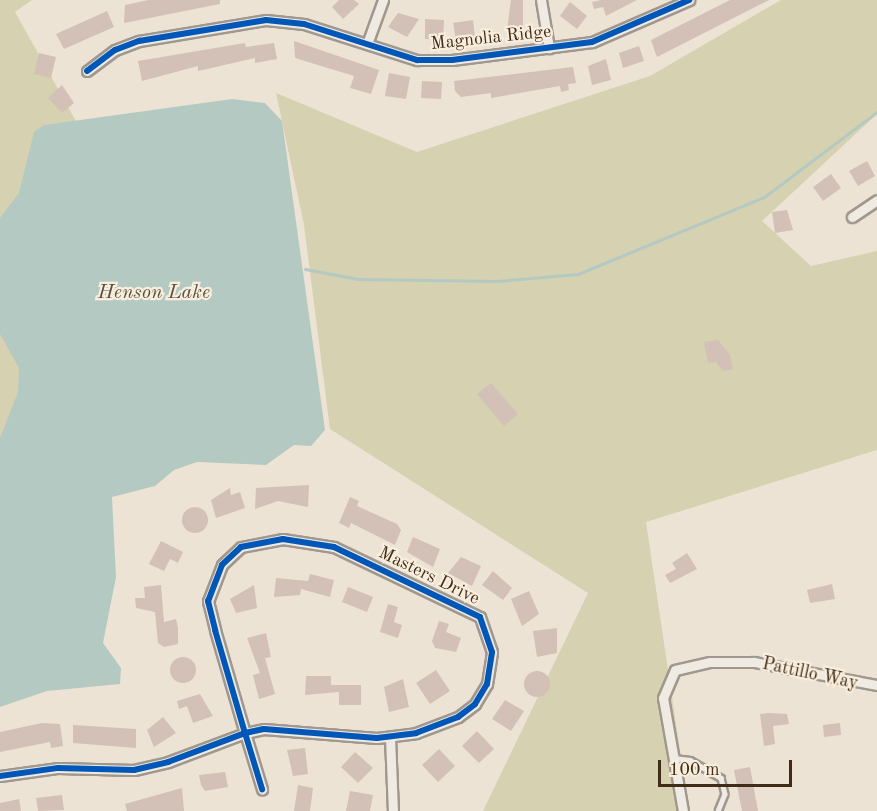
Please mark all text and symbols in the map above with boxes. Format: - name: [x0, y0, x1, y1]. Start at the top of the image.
- street label: Magnolia Ridge: [430, 21, 552, 55]
- water label: Henson Lake: [98, 281, 210, 305]
- street label: Masters Drive: [375, 542, 483, 610]
- street label: Pattillo Way: [760, 653, 860, 695]
- scale bar: [661, 748, 794, 786]
- text: 100 m: [669, 761, 720, 779]

